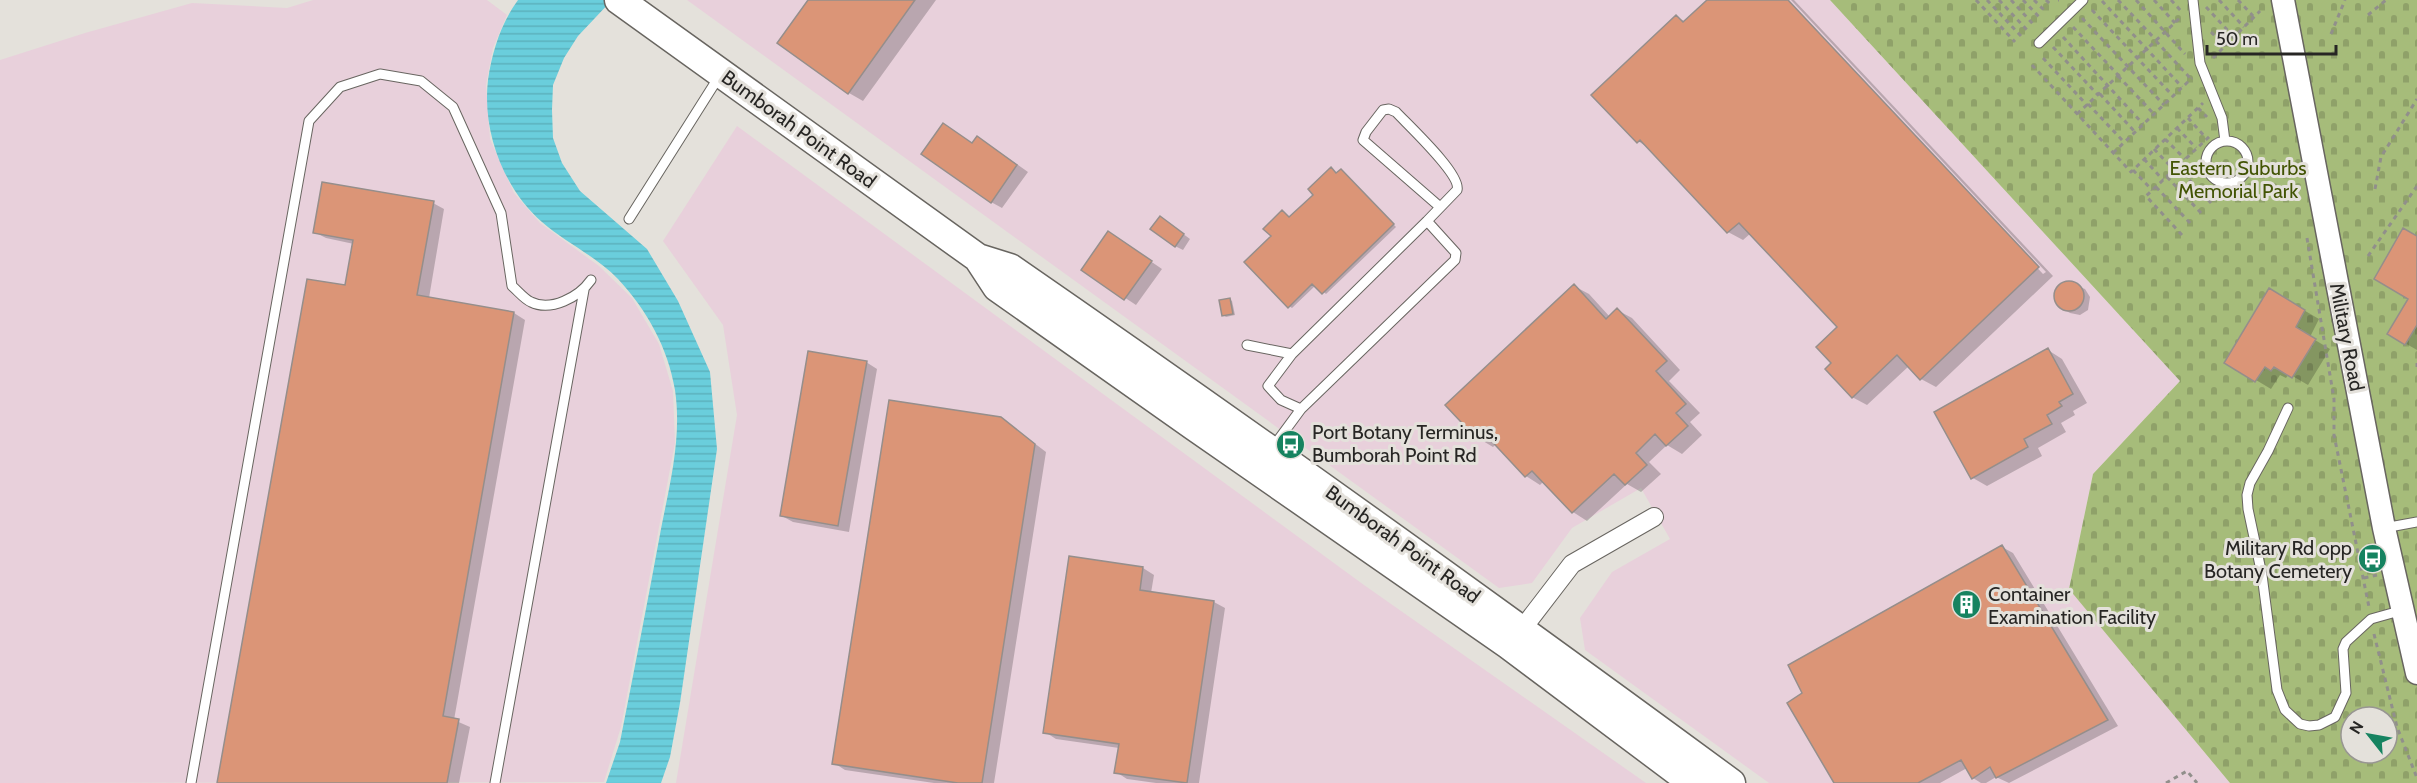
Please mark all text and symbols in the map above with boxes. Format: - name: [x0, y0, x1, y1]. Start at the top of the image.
- scale bar: [2207, 18, 2336, 56]
- text: 50 m: [2216, 28, 2258, 50]
- street label: Bumborah Point Road: [717, 65, 881, 193]
- park label: Eastern Suburbs Memorial Park: [2169, 156, 2307, 203]
- street label: Military Road: [2325, 281, 2369, 393]
- place label: Port Botany Terminus, Bumborah Point Rd: [1312, 420, 1498, 467]
- bus stop icon: Port Botany Terminus, Bumborah Point Rd: [1275, 428, 1307, 460]
- street label: Bumborah Point Road: [1321, 480, 1485, 608]
- place label: Military Rd opp Botany Cemetery: [2204, 536, 2352, 583]
- bus stop icon: Military Rd opp Botany Cemetery: [2357, 543, 2389, 575]
- place label: Container Examination Facility: [1988, 582, 2156, 629]
- building icon: Container Examination Facility: [1951, 589, 1983, 621]
- north arrow: [2339, 705, 2399, 765]
- text: N: [2346, 718, 2368, 737]

